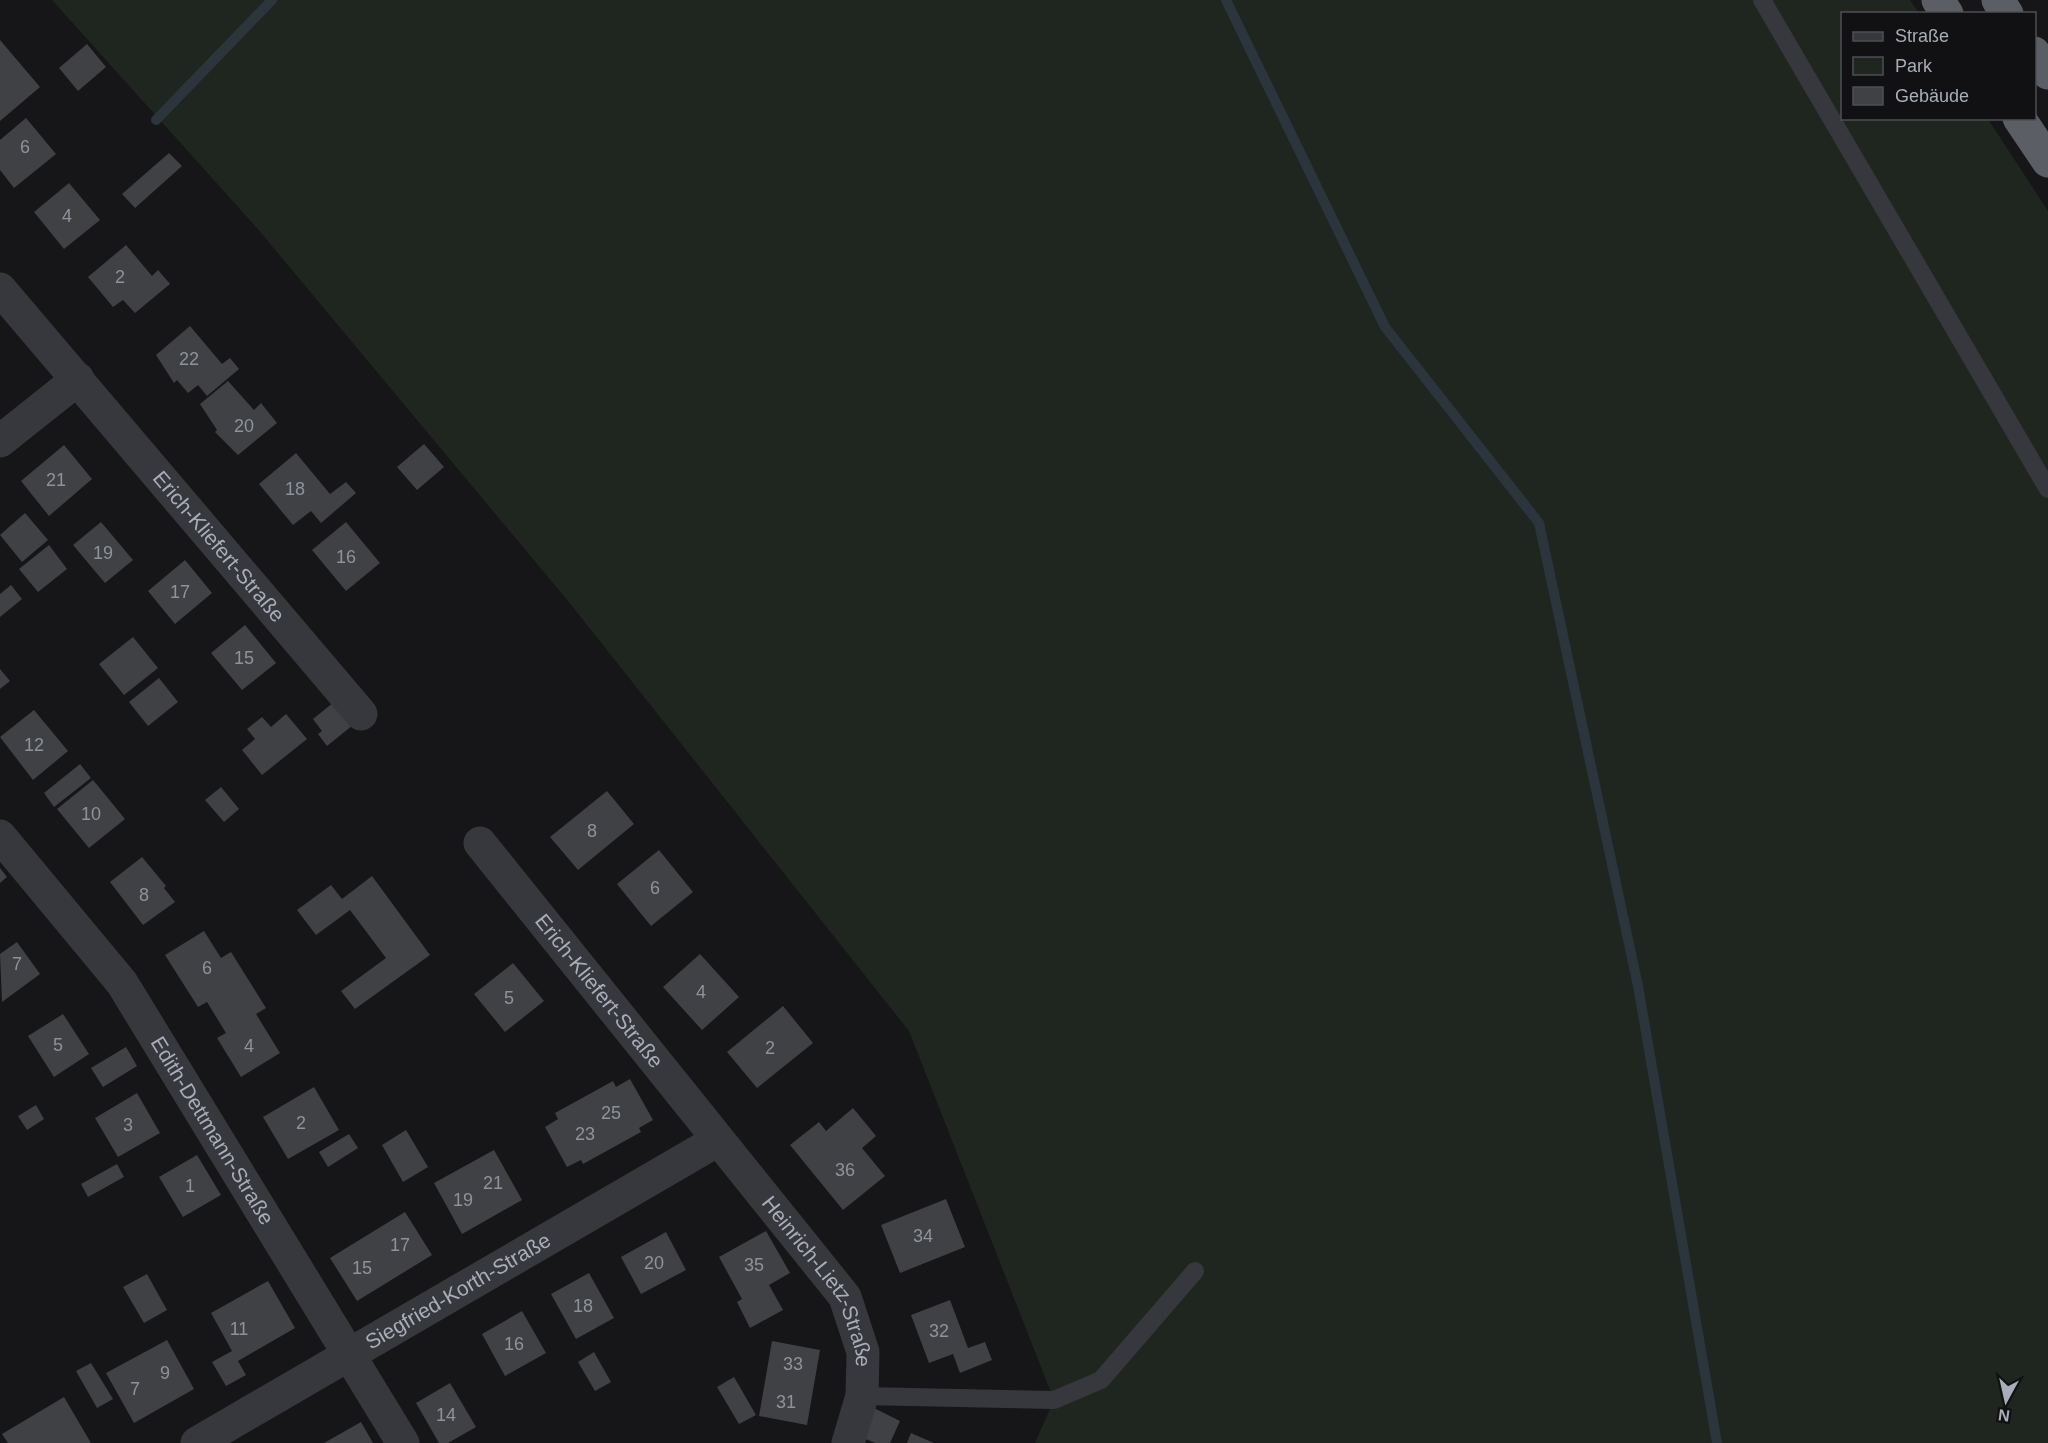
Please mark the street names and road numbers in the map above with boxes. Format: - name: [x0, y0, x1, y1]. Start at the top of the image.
- street label: Erich-Kliefert-Straße: [149, 466, 290, 626]
- street label: Erich-Kliefert-Straße: [531, 909, 668, 1072]
- street label: Edith-Dettmann-Straße: [146, 1032, 279, 1229]
- street label: Heinrich-Lietz-Straße: [758, 1191, 875, 1367]
- street label: Siegfried-Korth-Straße: [361, 1228, 554, 1354]

